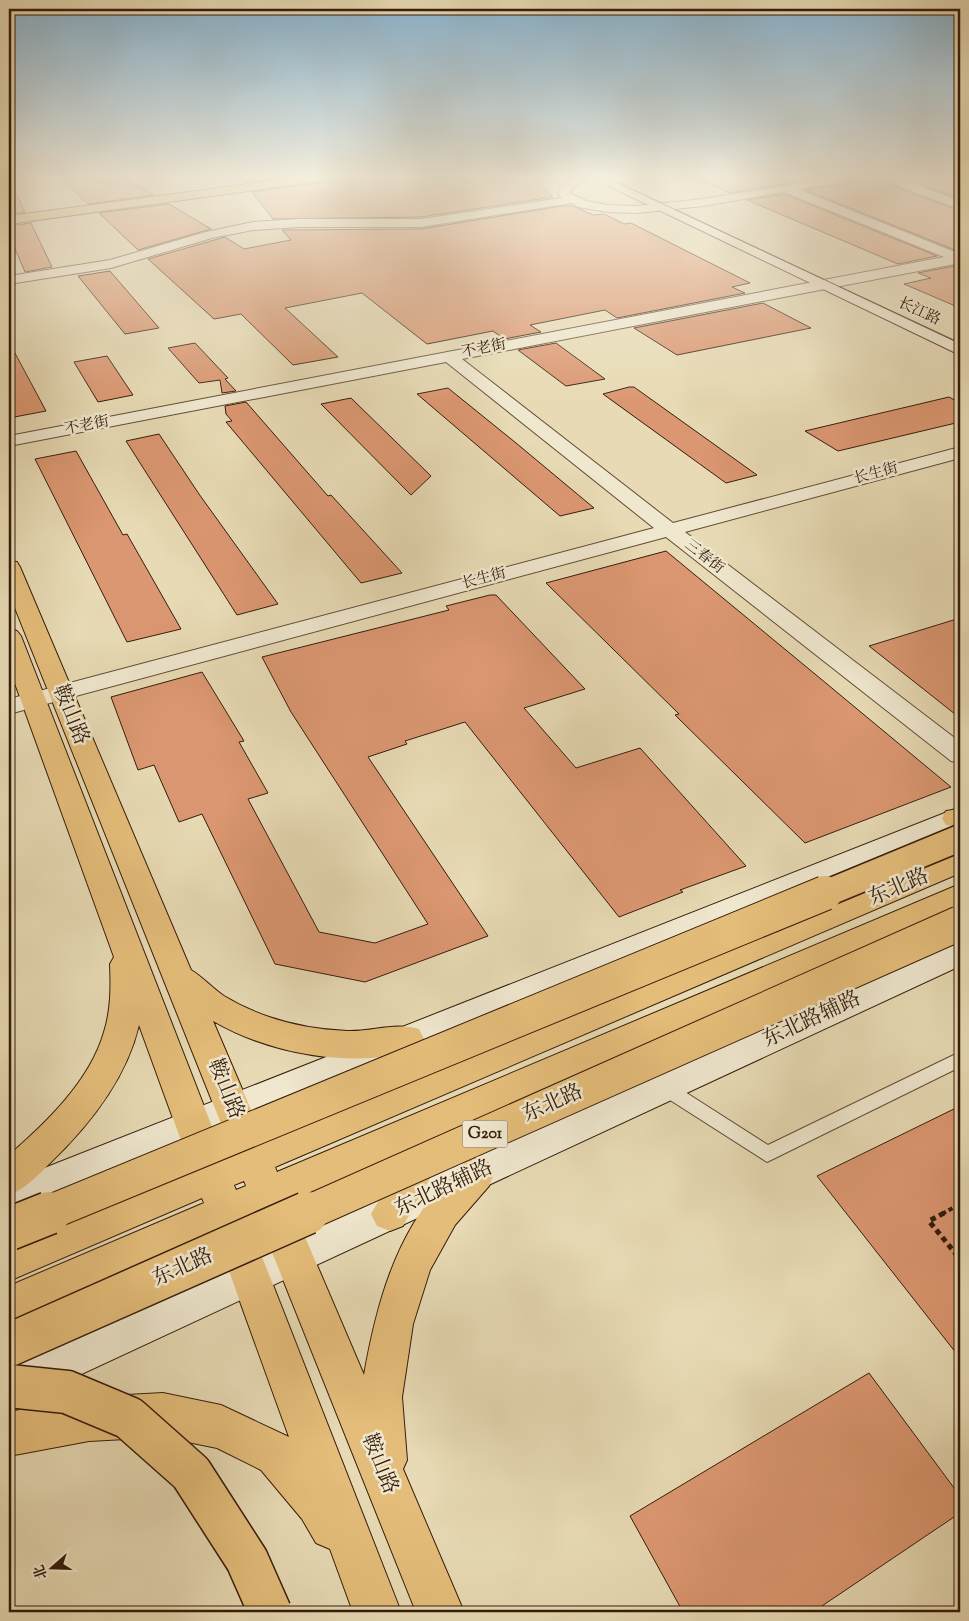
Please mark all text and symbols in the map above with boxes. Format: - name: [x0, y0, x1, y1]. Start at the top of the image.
- street label: 长江路: [894, 293, 944, 331]
- street label: 不老街: [460, 334, 508, 364]
- street label: 不老街: [63, 411, 111, 441]
- street label: 长生街: [852, 458, 900, 490]
- street label: 三春街: [680, 535, 728, 579]
- street label: 长生街: [460, 563, 508, 595]
- street label: 鞍山路: [44, 680, 96, 750]
- street label: 东北路: [864, 862, 934, 914]
- street label: 东北路辅路: [758, 984, 866, 1056]
- street label: 鞍山路: [199, 1054, 251, 1124]
- street label: 东北路: [518, 1077, 588, 1131]
- road number: G201: [462, 1120, 508, 1148]
- street label: 东北路辅路: [390, 1153, 498, 1225]
- street label: 东北路: [148, 1241, 218, 1295]
- street label: 鞍山路: [353, 1429, 405, 1499]
- north arrow: [28, 1544, 78, 1594]
- text: 北: [30, 1562, 53, 1582]

